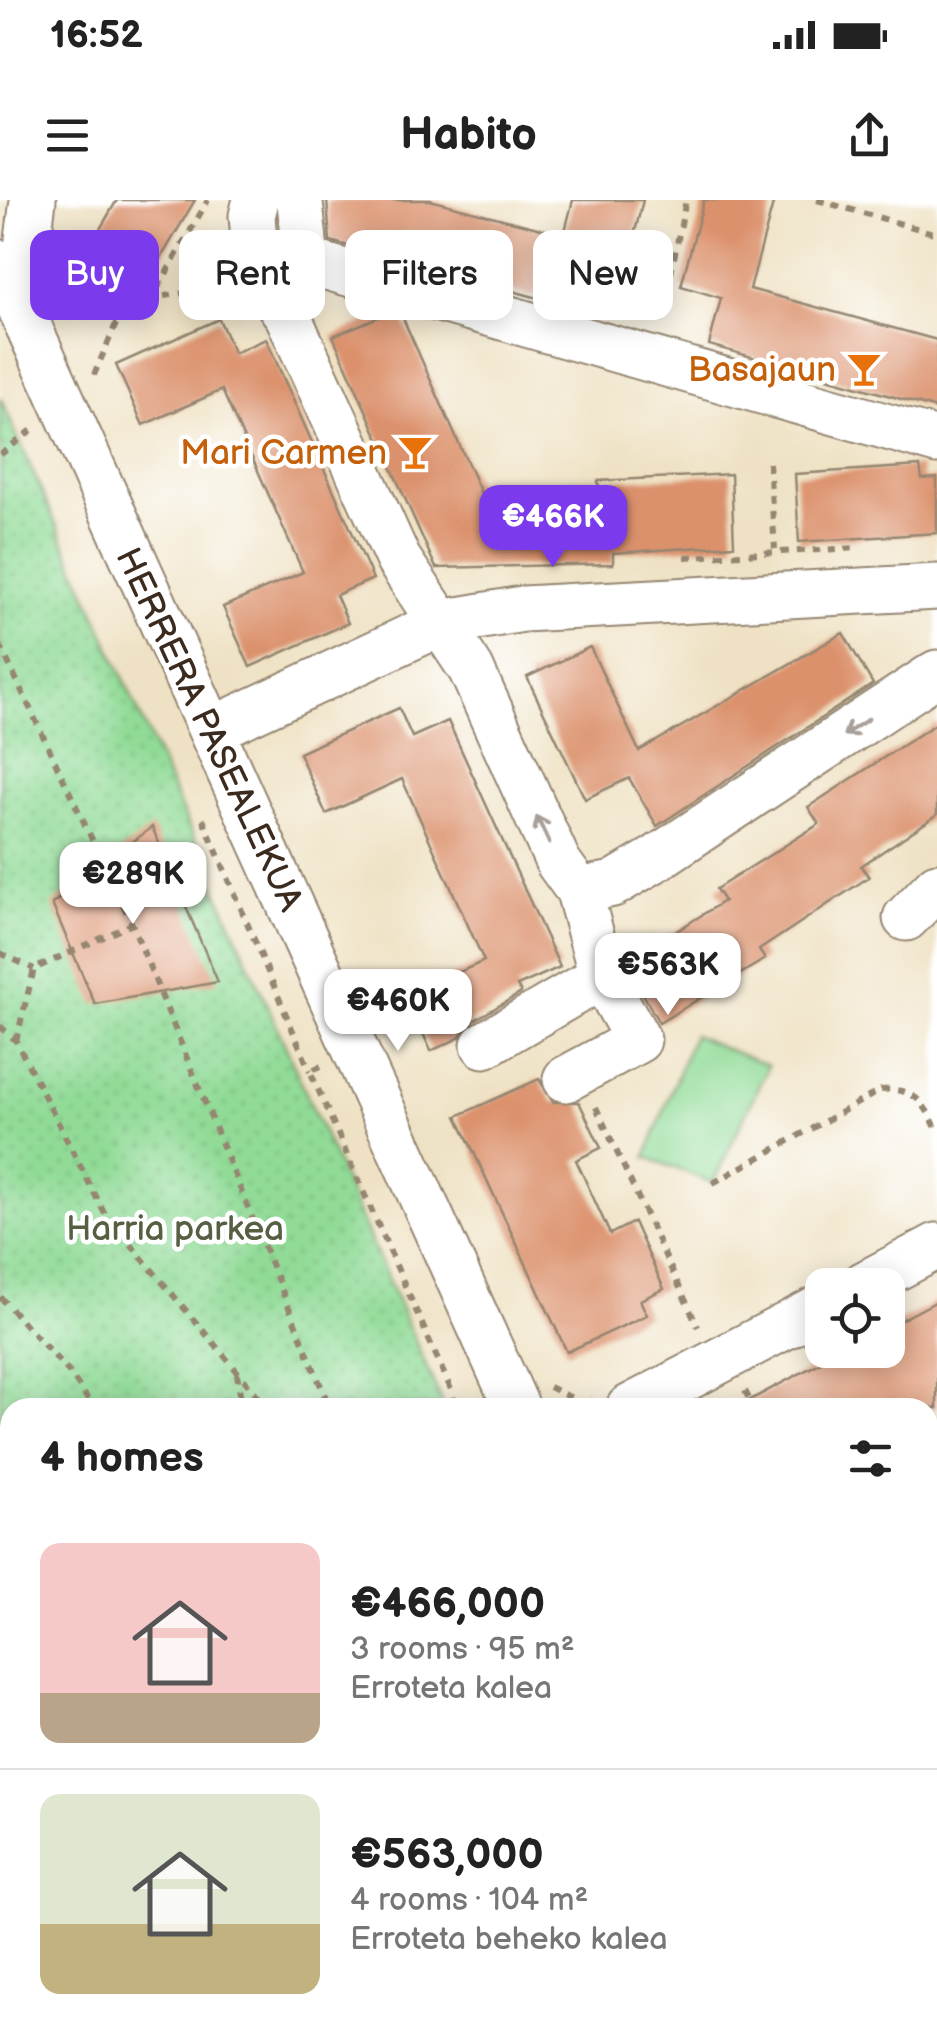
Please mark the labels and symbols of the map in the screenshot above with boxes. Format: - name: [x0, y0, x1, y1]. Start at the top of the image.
- place label: Basajaun: [688, 349, 836, 392]
- bar icon: Basajaun: [845, 350, 883, 388]
- place label: Mari Carmen: [180, 432, 387, 475]
- bar icon: Mari Carmen: [396, 433, 434, 471]
- pin: €466K: [483, 485, 623, 570]
- street label: HERRERA PASEALEKUA: [106, 541, 312, 919]
- one-way arrow: [842, 716, 870, 737]
- one-way arrow: [533, 815, 551, 846]
- pin: €289K: [63, 842, 203, 927]
- pin: €563K: [598, 933, 738, 1018]
- pin: €460K: [328, 969, 468, 1054]
- park label: Harria parkea: [66, 1208, 284, 1251]

